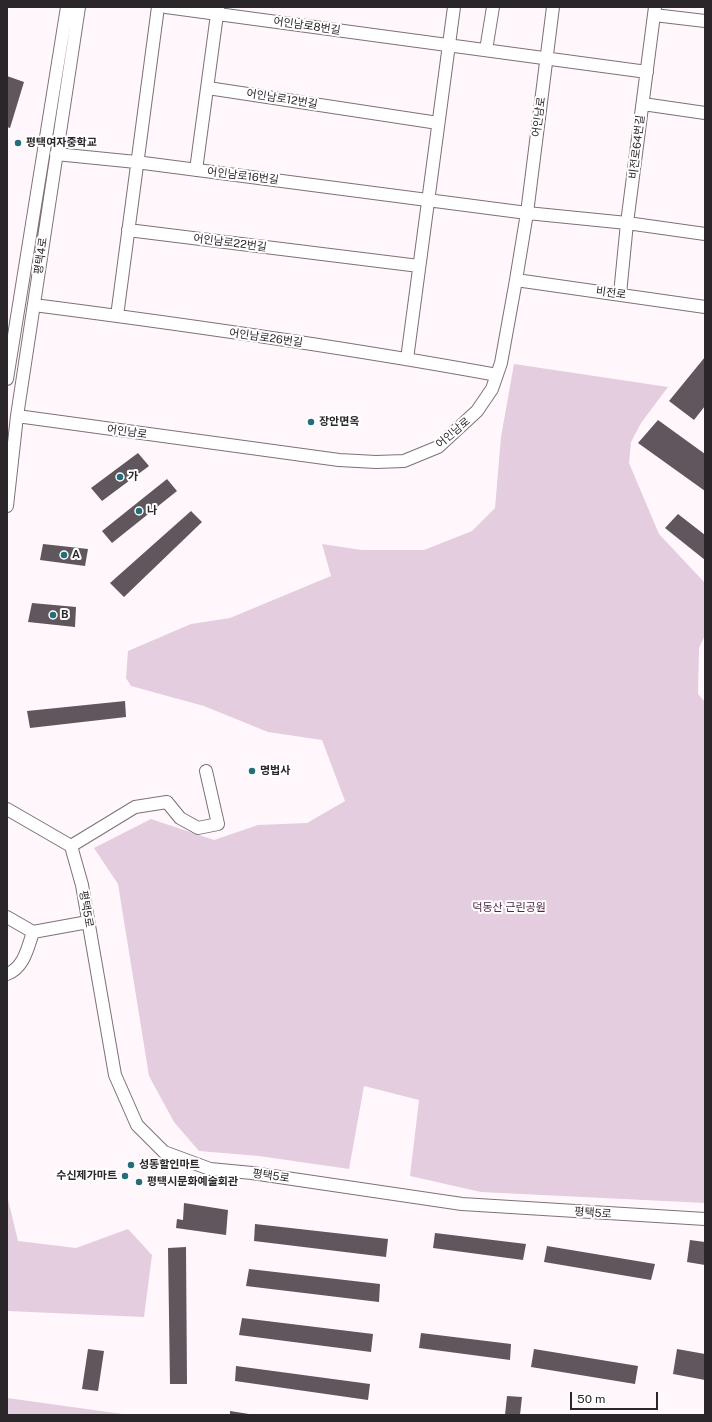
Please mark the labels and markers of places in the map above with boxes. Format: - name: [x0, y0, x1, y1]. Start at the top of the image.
- place label: 평택여자중학교: [26, 136, 97, 150]
- marker: 평택여자중학교: [13, 138, 23, 148]
- place label: 장안면옥: [319, 415, 359, 429]
- marker: 장안면옥: [306, 417, 316, 427]
- place label: 가: [128, 470, 138, 484]
- marker: 가: [115, 472, 125, 482]
- place label: 나: [147, 504, 157, 518]
- marker: 나: [134, 506, 144, 516]
- place label: A: [72, 548, 80, 562]
- marker: A: [59, 550, 69, 560]
- place label: B: [61, 608, 69, 622]
- marker: B: [48, 610, 58, 620]
- place label: 명법사: [260, 764, 290, 778]
- marker: 명법사: [247, 766, 257, 776]
- place label: 성동할인마트: [139, 1158, 200, 1172]
- marker: 성동할인마트: [126, 1160, 136, 1170]
- place label: 수신제가마트: [56, 1169, 117, 1183]
- marker: 수신제가마트: [120, 1171, 130, 1181]
- place label: 평택시문화예술회관: [147, 1175, 238, 1189]
- marker: 평택시문화예술회관: [134, 1177, 144, 1187]

